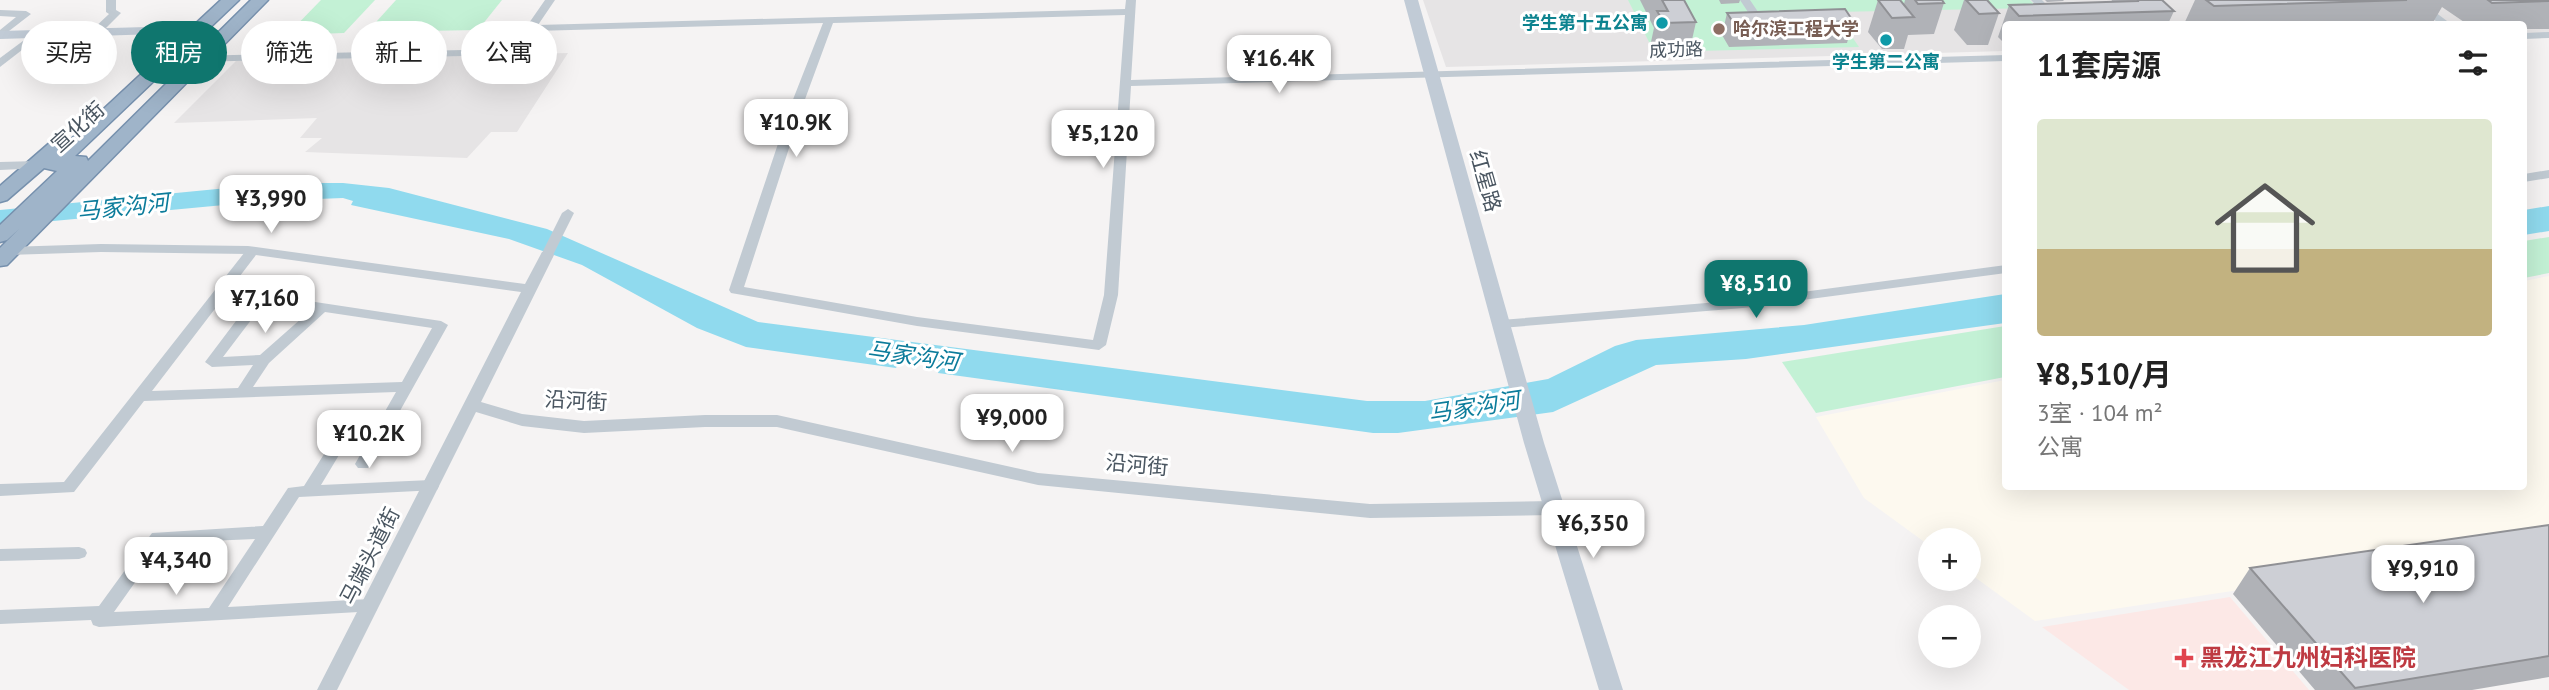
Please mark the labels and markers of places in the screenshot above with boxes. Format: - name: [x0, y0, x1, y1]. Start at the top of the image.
- place label: 学生第十五公寓: [1522, 11, 1648, 34]
- marker: 学生第十五公寓: [1654, 15, 1670, 31]
- place label: 哈尔滨工程大学: [1733, 17, 1859, 40]
- marker: 哈尔滨工程大学: [1711, 21, 1727, 37]
- marker: 学生第二公寓: [1878, 32, 1894, 48]
- pin: ¥16.4K: [1222, 36, 1336, 95]
- place label: 学生第二公寓: [1832, 50, 1940, 73]
- pin: ¥10.9K: [739, 100, 853, 159]
- pin: ¥5,120: [1046, 110, 1160, 170]
- pin: ¥3,990: [214, 176, 328, 235]
- pin: ¥8,510: [1699, 260, 1813, 320]
- pin: ¥7,160: [208, 276, 322, 335]
- pin: ¥9,000: [955, 394, 1069, 454]
- pin: ¥10.2K: [312, 410, 426, 470]
- pin: ¥6,350: [1536, 500, 1650, 560]
- pin: ¥4,340: [119, 538, 233, 597]
- pin: ¥9,910: [2366, 546, 2480, 605]
- place label: 黑龙江九州妇科医院: [2200, 642, 2416, 673]
- marker: 黑龙江九州妇科医院: [2174, 648, 2194, 668]

